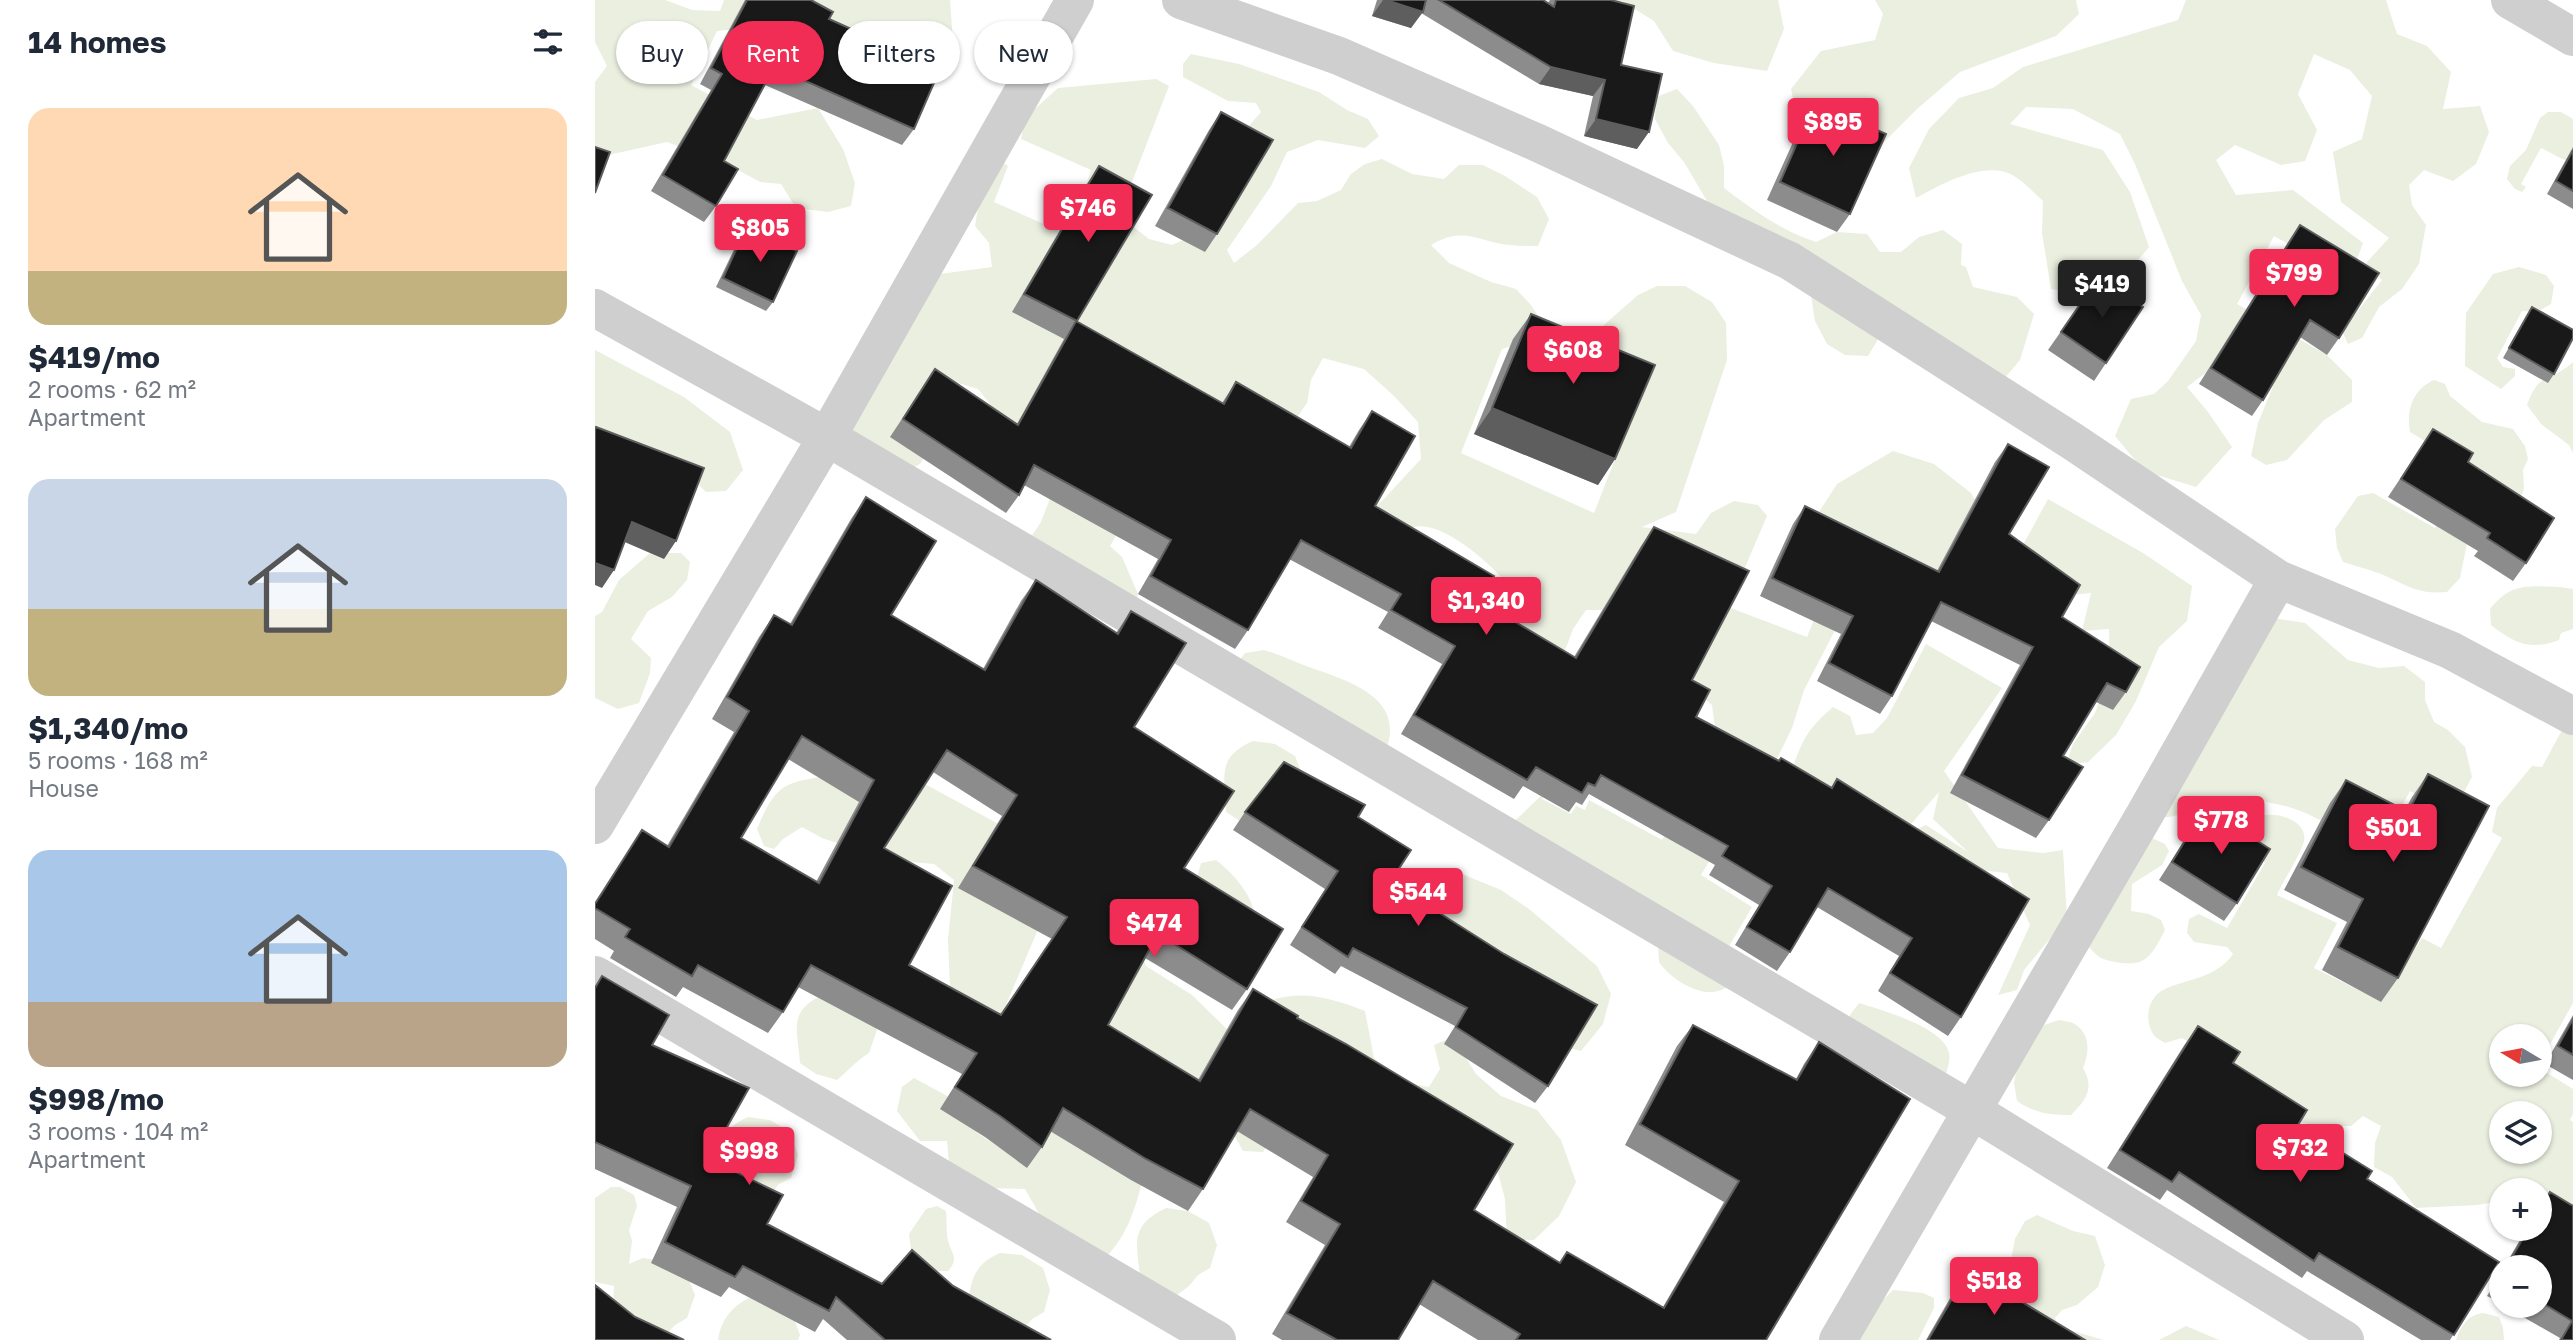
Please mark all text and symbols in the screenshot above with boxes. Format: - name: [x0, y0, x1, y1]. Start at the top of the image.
- chip: Buy: [616, 21, 708, 84]
- chip: Rent: [722, 21, 824, 84]
- chip: Filters: [838, 21, 960, 84]
- chip: New: [974, 21, 1073, 84]
- icon: filters: [529, 23, 567, 61]
- text: 14 homes: [28, 24, 167, 60]
- pin: $895: [1792, 99, 1874, 158]
- text: $895: [1804, 107, 1862, 135]
- icon: home: [235, 154, 361, 280]
- pin: $746: [1047, 184, 1129, 244]
- text: $746: [1060, 193, 1116, 221]
- pin: $805: [719, 204, 801, 264]
- text: $805: [730, 213, 790, 241]
- pin: $799: [2253, 250, 2335, 309]
- text: $799: [2265, 258, 2323, 286]
- pin: $419: [2061, 260, 2143, 320]
- text: $419: [2074, 269, 2130, 297]
- pin: $608: [1532, 326, 1614, 386]
- text: $608: [1543, 335, 1603, 363]
- text: $419/mo: [28, 339, 160, 375]
- text: 2 rooms · 62 m²: [28, 375, 196, 403]
- text: Apartment: [28, 403, 146, 431]
- icon: home: [235, 525, 361, 651]
- pin: $1,340: [1429, 578, 1543, 637]
- text: $1,340: [1447, 586, 1525, 614]
- text: $1,340/mo: [28, 710, 188, 746]
- text: 5 rooms · 168 m²: [28, 746, 208, 774]
- text: House: [28, 774, 99, 802]
- pin: $778: [2180, 796, 2262, 856]
- pin: $501: [2352, 804, 2434, 864]
- text: $778: [2193, 805, 2249, 833]
- text: $501: [2365, 813, 2421, 841]
- pin: $544: [1377, 869, 1459, 928]
- text: $544: [1389, 877, 1447, 905]
- icon: home: [235, 896, 361, 1022]
- pin: $474: [1113, 900, 1195, 959]
- text: $474: [1126, 908, 1182, 936]
- north arrow: [2489, 1024, 2551, 1087]
- map controls: [2489, 1024, 2552, 1318]
- text: $998/mo: [28, 1081, 164, 1117]
- button: layers: [2489, 1101, 2552, 1164]
- text: 3 rooms · 104 m²: [28, 1117, 208, 1145]
- pin: $732: [2259, 1124, 2341, 1184]
- pin: $998: [708, 1128, 790, 1187]
- text: $732: [2272, 1133, 2328, 1161]
- text: $998: [719, 1136, 779, 1164]
- text: Apartment: [28, 1145, 146, 1173]
- button: +: [2489, 1178, 2552, 1241]
- button: −: [2489, 1255, 2552, 1318]
- pin: $518: [1953, 1258, 2035, 1317]
- text: $518: [1966, 1266, 2022, 1294]

